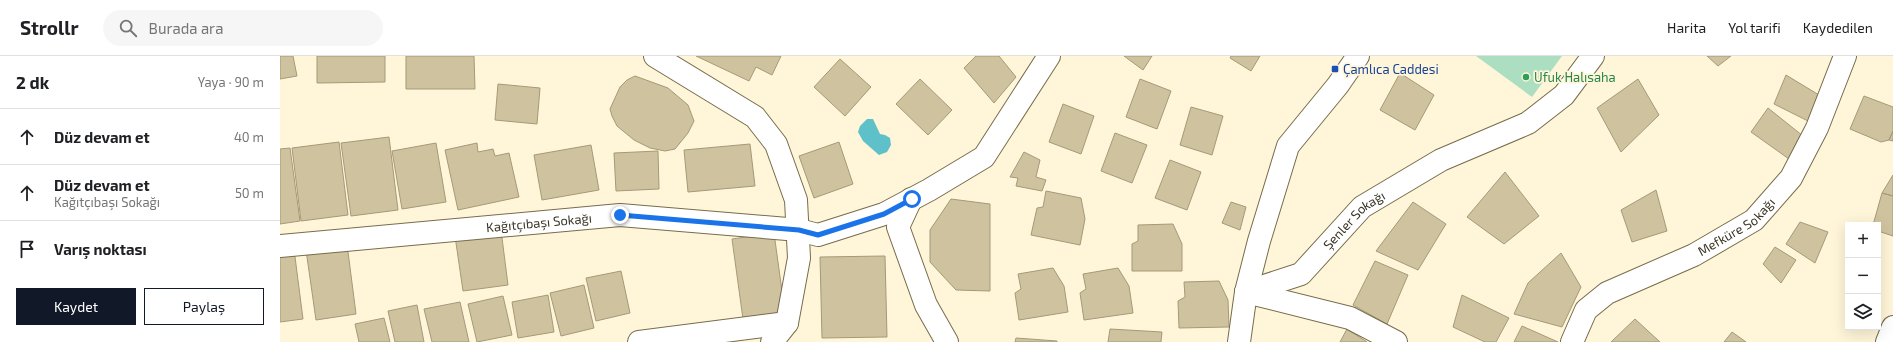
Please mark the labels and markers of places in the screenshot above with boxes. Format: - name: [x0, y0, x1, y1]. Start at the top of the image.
- place label: Çamlıca Caddesi: [1343, 61, 1439, 78]
- marker: Çamlıca Caddesi: [1330, 64, 1340, 74]
- place label: Ufuk Halısaha: [1534, 69, 1616, 85]
- marker: Ufuk Halısaha: [1521, 72, 1531, 82]

